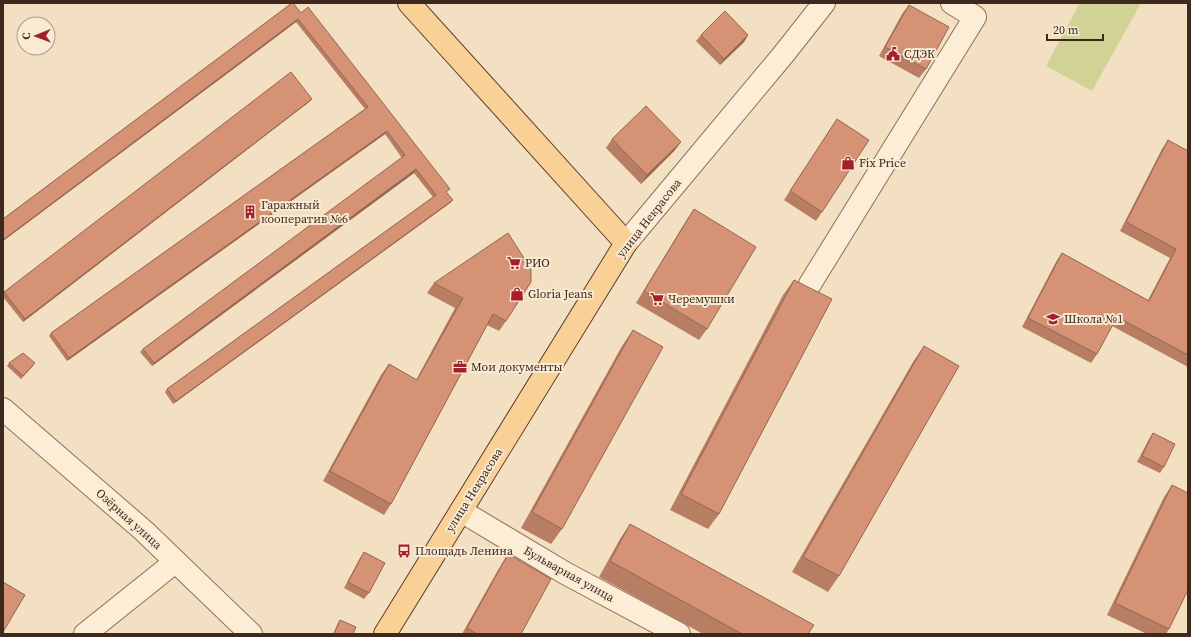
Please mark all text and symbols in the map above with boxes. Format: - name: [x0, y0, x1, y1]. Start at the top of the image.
- north arrow: [16, 16, 56, 56]
- scale bar: [1047, 16, 1103, 42]
- text: 20 m: [1053, 22, 1079, 38]
- text: С: [19, 32, 34, 40]
- public building icon: СДЭК: [885, 46, 901, 62]
- place label: СДЭК: [904, 46, 935, 62]
- shop icon: Fix Price: [840, 155, 856, 171]
- place label: Fix Price: [859, 155, 906, 171]
- street label: улица Некрасова: [613, 174, 685, 261]
- place label: Гаражный кооператив №6: [261, 197, 348, 227]
- building icon: Гаражный кооператив №6: [242, 204, 258, 220]
- supermarket icon: РИО: [506, 255, 522, 271]
- place label: РИО: [525, 255, 550, 271]
- shop icon: Gloria Jeans: [509, 286, 525, 302]
- place label: Gloria Jeans: [528, 286, 593, 302]
- supermarket icon: Черемушки: [649, 291, 665, 307]
- place label: Черемушки: [668, 291, 735, 307]
- school or university icon: Школа №1: [1045, 311, 1061, 327]
- place label: Школа №1: [1064, 311, 1123, 327]
- office icon: Мои документы: [452, 359, 468, 375]
- place label: Мои документы: [471, 359, 563, 375]
- street label: улица Некрасова: [442, 444, 507, 535]
- street label: Озёрная улица: [93, 485, 166, 553]
- street label: Бульварная улица: [521, 542, 618, 606]
- bus stop icon: Площадь Ленина: [396, 543, 412, 559]
- place label: Площадь Ленина: [415, 543, 514, 559]

